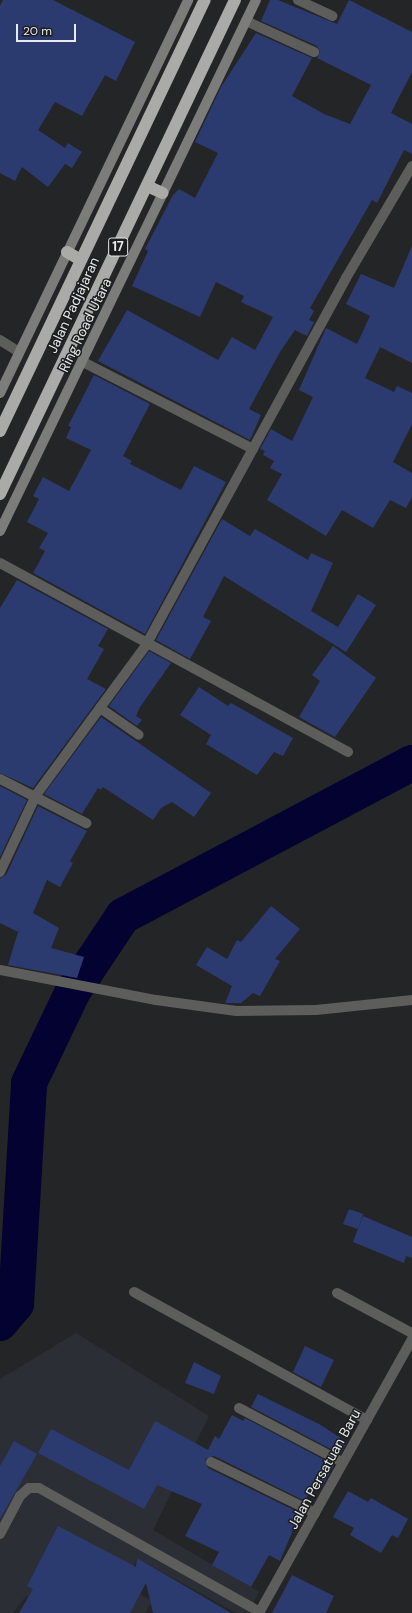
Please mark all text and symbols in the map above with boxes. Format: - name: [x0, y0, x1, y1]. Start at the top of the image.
- scale bar: [18, 16, 78, 42]
- text: 20 m: [23, 23, 52, 39]
- road number: 17: [108, 236, 128, 258]
- street label: Jalan Padjajaran: [43, 254, 103, 356]
- street label: Ring Road Utara: [55, 275, 115, 375]
- street label: Jalan Persatuan Baru: [284, 1406, 364, 1532]

